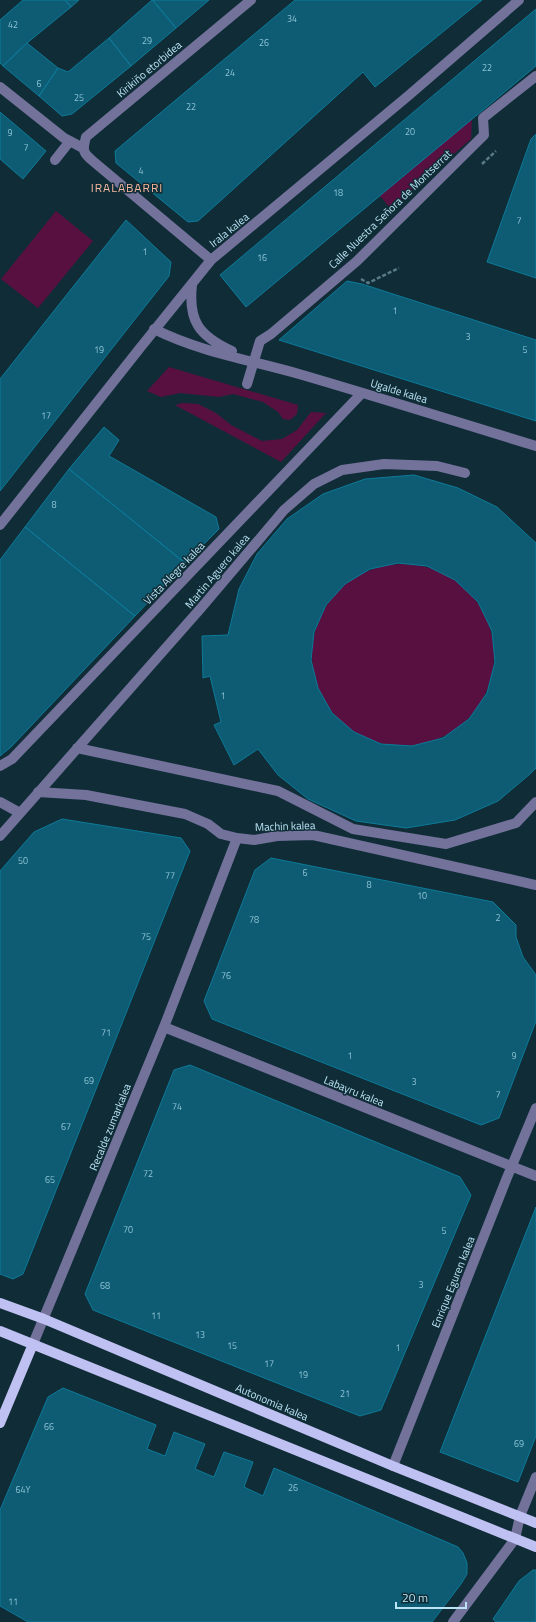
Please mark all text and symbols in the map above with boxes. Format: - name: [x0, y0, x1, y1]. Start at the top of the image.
- house number: 34: [287, 12, 297, 25]
- house number: 42: [8, 18, 18, 31]
- house number: 29: [142, 34, 152, 47]
- house number: 26: [259, 36, 269, 49]
- street label: Kirikiño etorbidea: [113, 37, 185, 101]
- house number: 22: [482, 61, 492, 74]
- house number: 24: [225, 66, 235, 79]
- house number: 6: [36, 77, 42, 90]
- house number: 25: [74, 91, 84, 104]
- house number: 22: [186, 100, 196, 113]
- house number: 20: [405, 125, 415, 138]
- house number: 9: [7, 126, 13, 139]
- house number: 7: [23, 141, 29, 154]
- street label: Calle Nuestra Señora de Montserrat: [325, 146, 455, 272]
- house number: 4: [138, 164, 144, 177]
- district label: IRALABARRI: [91, 178, 163, 197]
- house number: 18: [333, 186, 343, 199]
- street label: Irala kalea: [206, 209, 253, 251]
- house number: 7: [516, 214, 522, 227]
- house number: 1: [142, 245, 148, 258]
- house number: 16: [257, 251, 267, 264]
- house number: 1: [392, 304, 398, 317]
- house number: 3: [465, 330, 471, 343]
- house number: 19: [94, 343, 104, 356]
- house number: 5: [522, 343, 528, 356]
- street label: Ugalde kalea: [369, 375, 430, 407]
- house number: 17: [41, 409, 51, 422]
- house number: 8: [51, 498, 57, 511]
- street label: Martin Aguero kalea: [181, 530, 253, 612]
- street label: Vista Alegre kalea: [140, 538, 209, 608]
- house number: 1: [220, 689, 226, 702]
- street label: Machin kalea: [254, 817, 316, 835]
- house number: 50: [18, 854, 28, 867]
- house number: 6: [302, 866, 308, 879]
- house number: 77: [165, 869, 175, 882]
- house number: 8: [366, 878, 372, 891]
- house number: 10: [417, 889, 427, 902]
- house number: 2: [495, 911, 501, 924]
- house number: 78: [249, 913, 259, 926]
- house number: 75: [141, 930, 151, 943]
- house number: 76: [221, 969, 231, 982]
- house number: 71: [101, 1026, 111, 1039]
- house number: 1: [347, 1049, 353, 1062]
- house number: 9: [511, 1049, 517, 1062]
- street label: Labayru kalea: [321, 1072, 387, 1111]
- house number: 69: [84, 1074, 94, 1087]
- house number: 3: [411, 1075, 417, 1088]
- street label: Recalde zumarkalea: [85, 1081, 135, 1173]
- house number: 7: [495, 1088, 501, 1101]
- house number: 74: [172, 1100, 182, 1113]
- house number: 67: [61, 1120, 71, 1133]
- house number: 72: [143, 1167, 153, 1180]
- house number: 65: [45, 1173, 55, 1186]
- house number: 70: [123, 1223, 133, 1236]
- house number: 5: [441, 1224, 447, 1237]
- street label: Enrique Eguren kalea: [427, 1234, 479, 1330]
- house number: 3: [418, 1278, 424, 1291]
- house number: 68: [100, 1279, 110, 1292]
- house number: 11: [151, 1309, 161, 1322]
- house number: 13: [195, 1328, 205, 1341]
- house number: 15: [227, 1339, 237, 1352]
- house number: 1: [395, 1341, 401, 1354]
- house number: 17: [264, 1357, 274, 1370]
- house number: 19: [298, 1368, 308, 1381]
- street label: Autonomia kalea: [233, 1379, 311, 1425]
- house number: 21: [340, 1387, 350, 1400]
- house number: 66: [44, 1420, 54, 1433]
- house number: 69: [514, 1437, 524, 1450]
- house number: 26: [288, 1481, 298, 1494]
- house number: 64Y: [16, 1483, 31, 1496]
- scale bar: [396, 1584, 466, 1610]
- text: 20 m: [402, 1588, 428, 1607]
- house number: 11: [8, 1595, 18, 1608]

